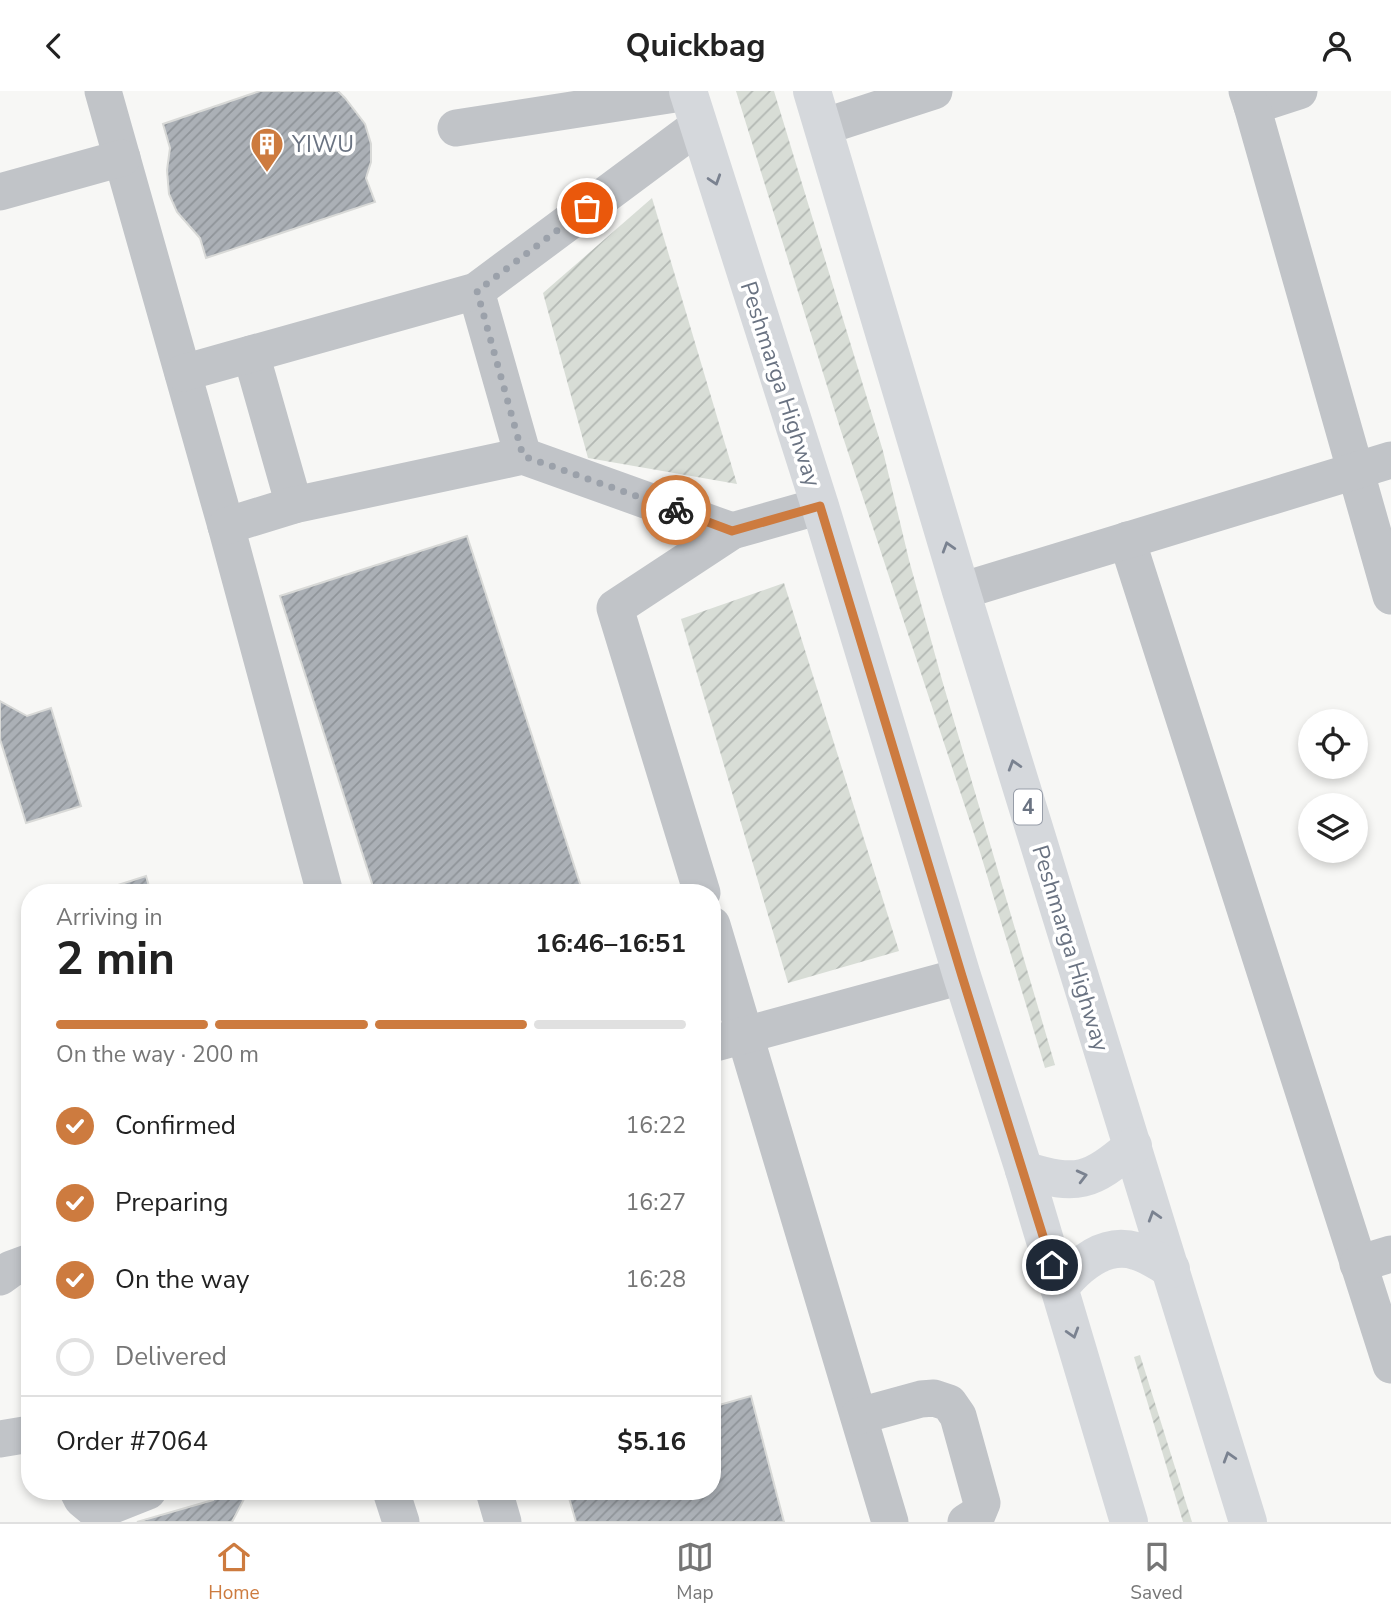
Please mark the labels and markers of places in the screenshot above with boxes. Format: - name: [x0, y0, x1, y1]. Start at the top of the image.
- building icon: YIWU: [248, 125, 286, 174]
- place label: YIWU: [291, 129, 354, 160]
- pin: [557, 178, 617, 238]
- pin: [1022, 1235, 1082, 1295]

